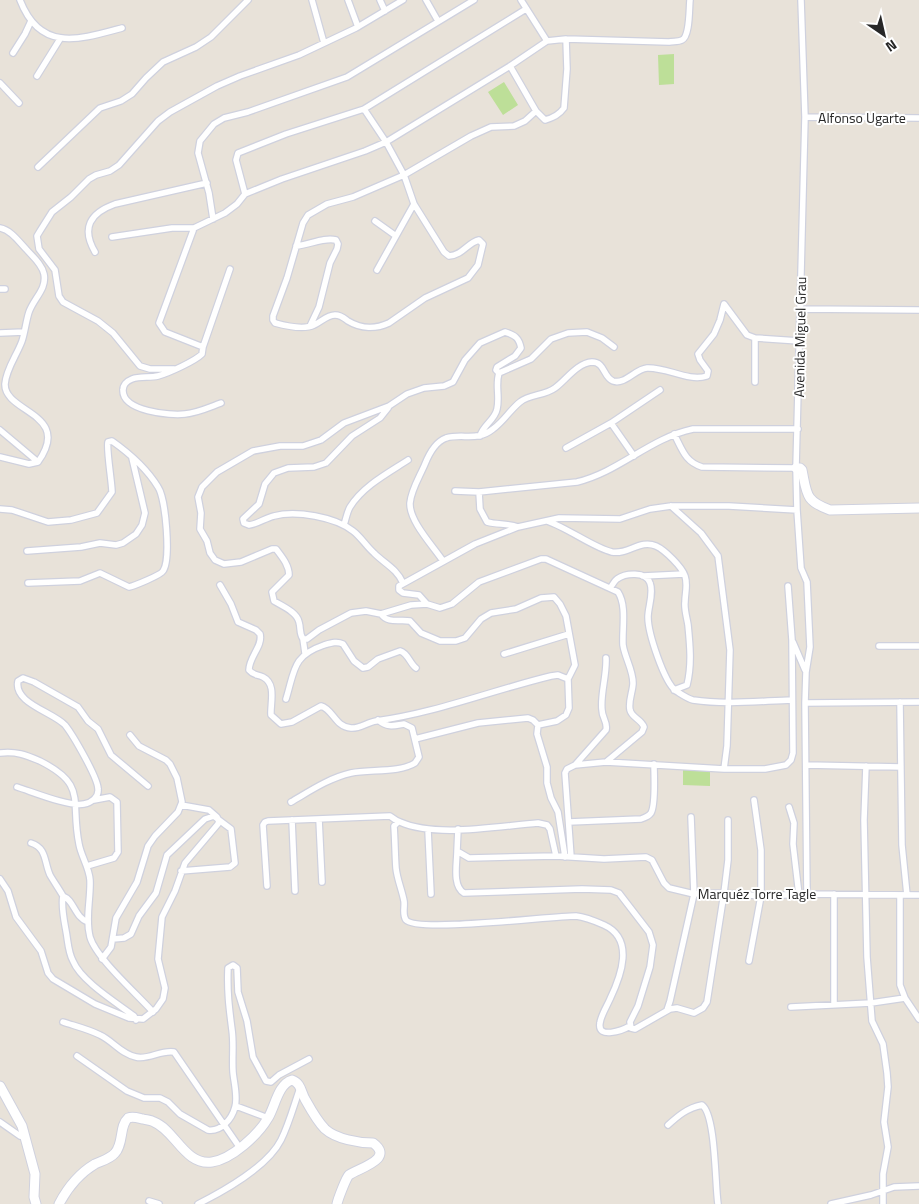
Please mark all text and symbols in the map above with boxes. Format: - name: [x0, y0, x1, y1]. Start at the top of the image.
- north arrow: [859, 10, 909, 60]
- text: N: [882, 35, 901, 58]
- street label: Alfonso Ugarte: [818, 107, 906, 128]
- street label: Avenida Miguel Grau: [788, 277, 811, 397]
- street label: Marquéz Torre Tagle: [698, 883, 816, 904]

